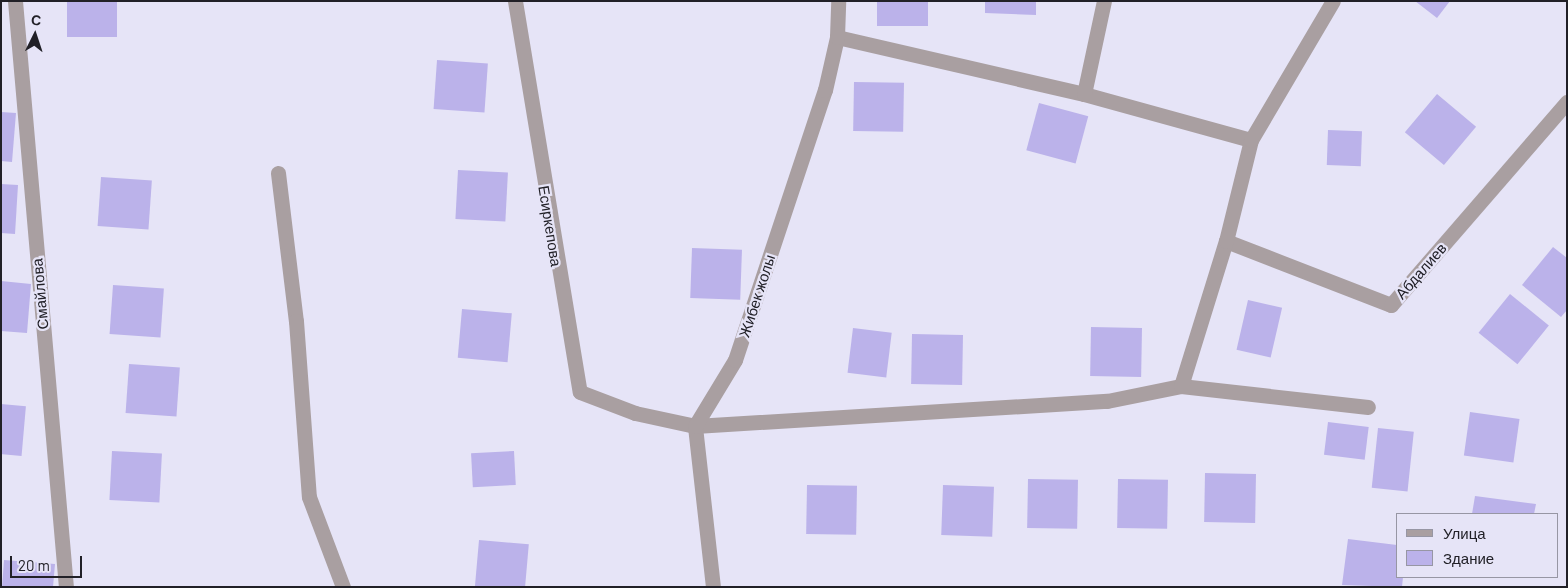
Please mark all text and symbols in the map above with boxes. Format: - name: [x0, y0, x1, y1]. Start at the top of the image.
- north arrow: [10, 10, 60, 60]
- text: С: [30, 11, 42, 28]
- street label: Есиркепова: [535, 184, 565, 268]
- street label: Абдалиев: [1392, 239, 1450, 303]
- street label: Жибек жолы: [735, 252, 779, 340]
- street label: Смайлова: [28, 258, 52, 330]
- legend: [1396, 513, 1558, 578]
- text: Улица: [1443, 524, 1486, 542]
- scale bar: [12, 546, 85, 578]
- text: Здание: [1443, 549, 1494, 567]
- text: 20 m: [18, 556, 50, 574]

